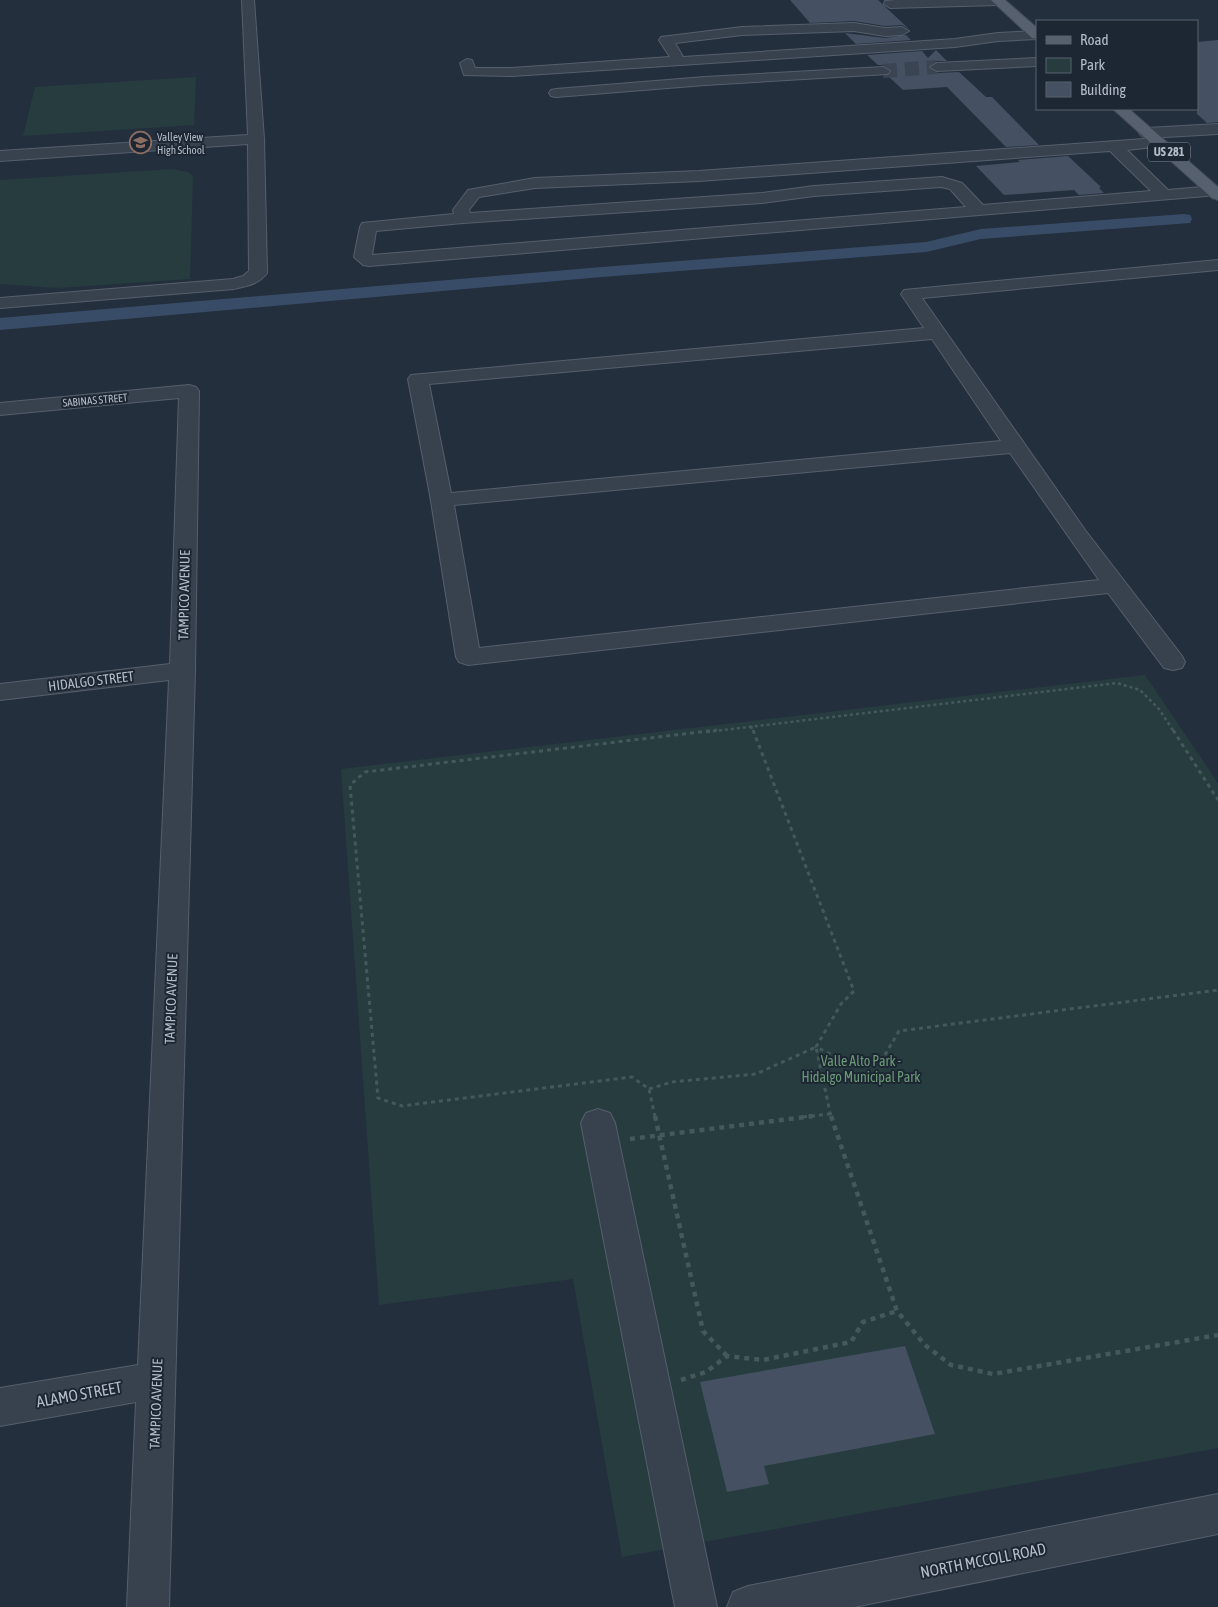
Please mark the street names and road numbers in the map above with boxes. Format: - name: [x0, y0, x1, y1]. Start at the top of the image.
- road number: US 281: [1148, 142, 1190, 162]
- street label: SABINAS STREET: [62, 391, 128, 409]
- street label: TAMPICO AVENUE: [175, 550, 193, 640]
- street label: HIDALGO STREET: [47, 668, 135, 694]
- street label: TAMPICO AVENUE: [161, 954, 181, 1044]
- street label: TAMPICO AVENUE: [146, 1359, 166, 1449]
- street label: ALAMO STREET: [35, 1378, 123, 1410]
- street label: NORTH MCCOLL ROAD: [919, 1539, 1047, 1581]

